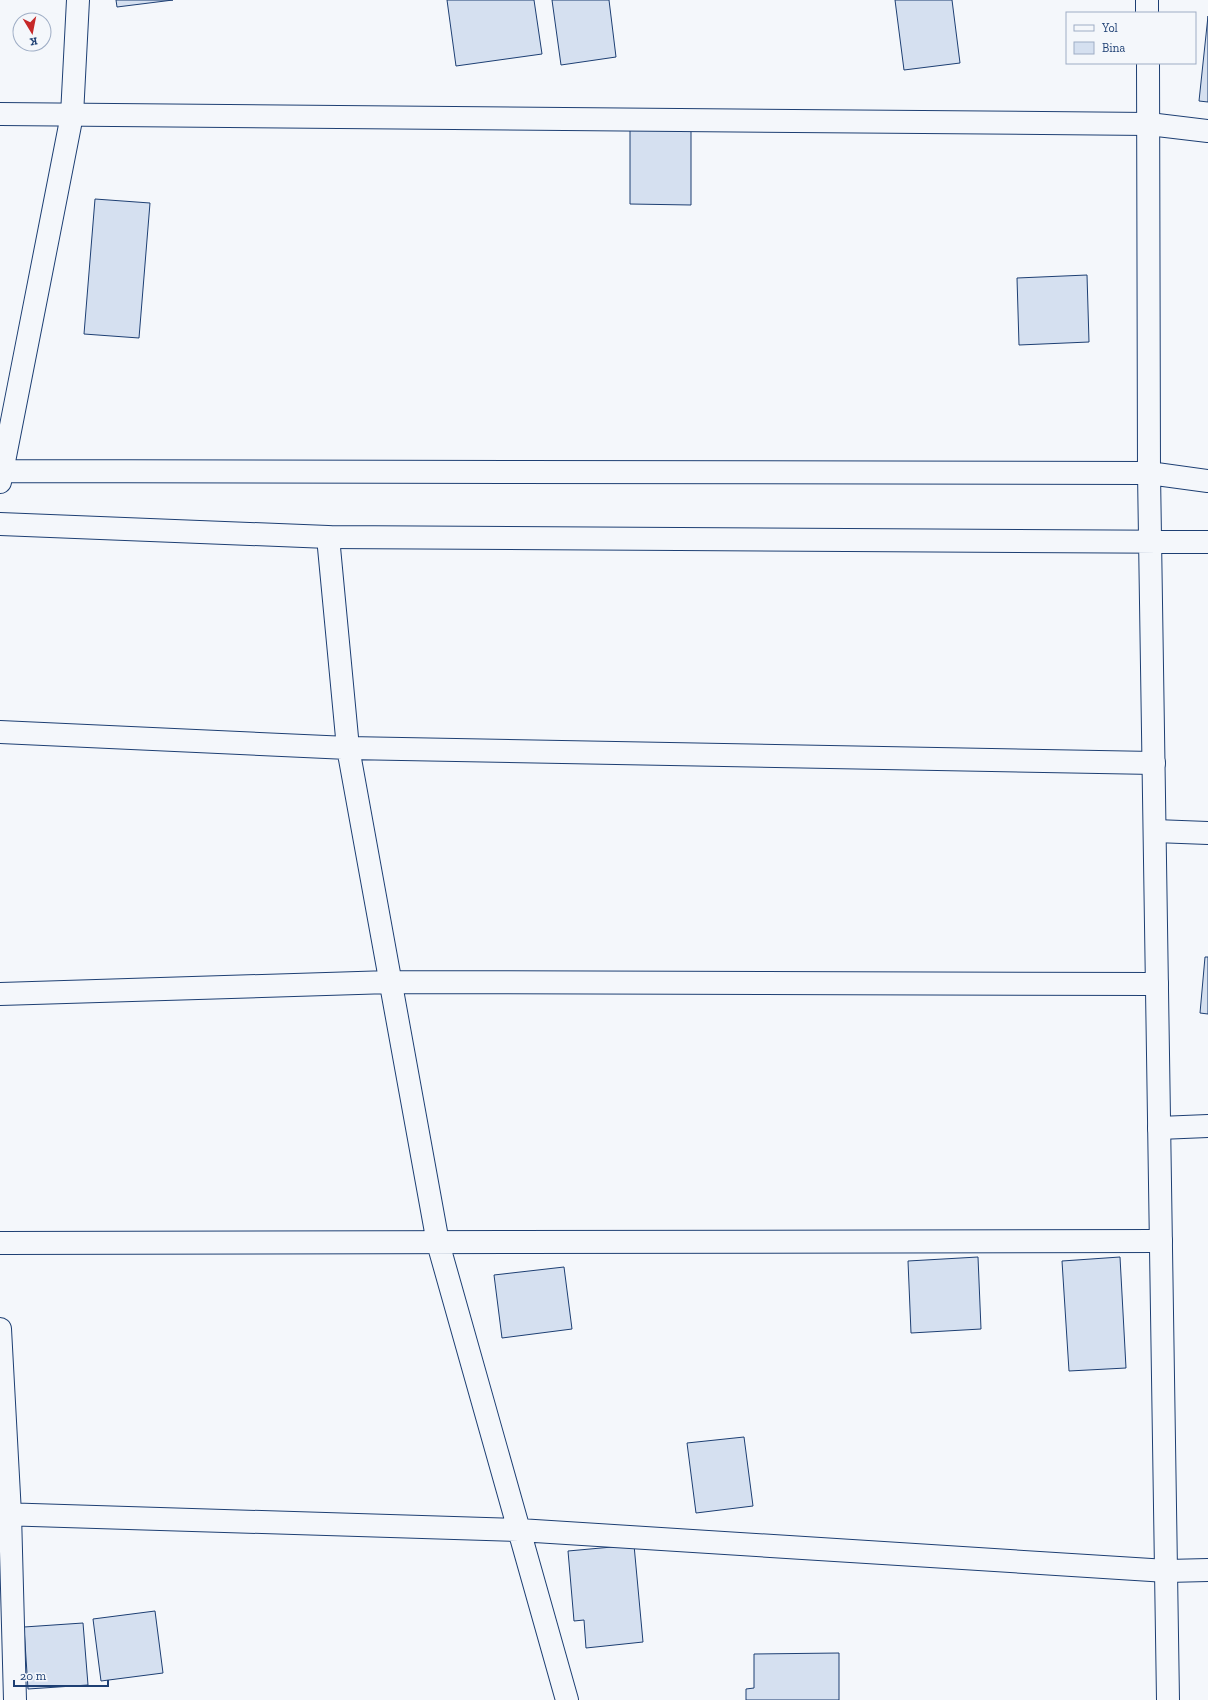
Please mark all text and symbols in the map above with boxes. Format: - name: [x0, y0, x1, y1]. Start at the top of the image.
- north arrow: [12, 12, 52, 52]
- legend: [1066, 12, 1196, 64]
- text: Yol: [1101, 21, 1118, 35]
- text: K: [28, 34, 38, 49]
- text: Bina: [1102, 41, 1125, 55]
- scale bar: [14, 1662, 108, 1688]
- text: 20 m: [20, 1669, 47, 1683]

